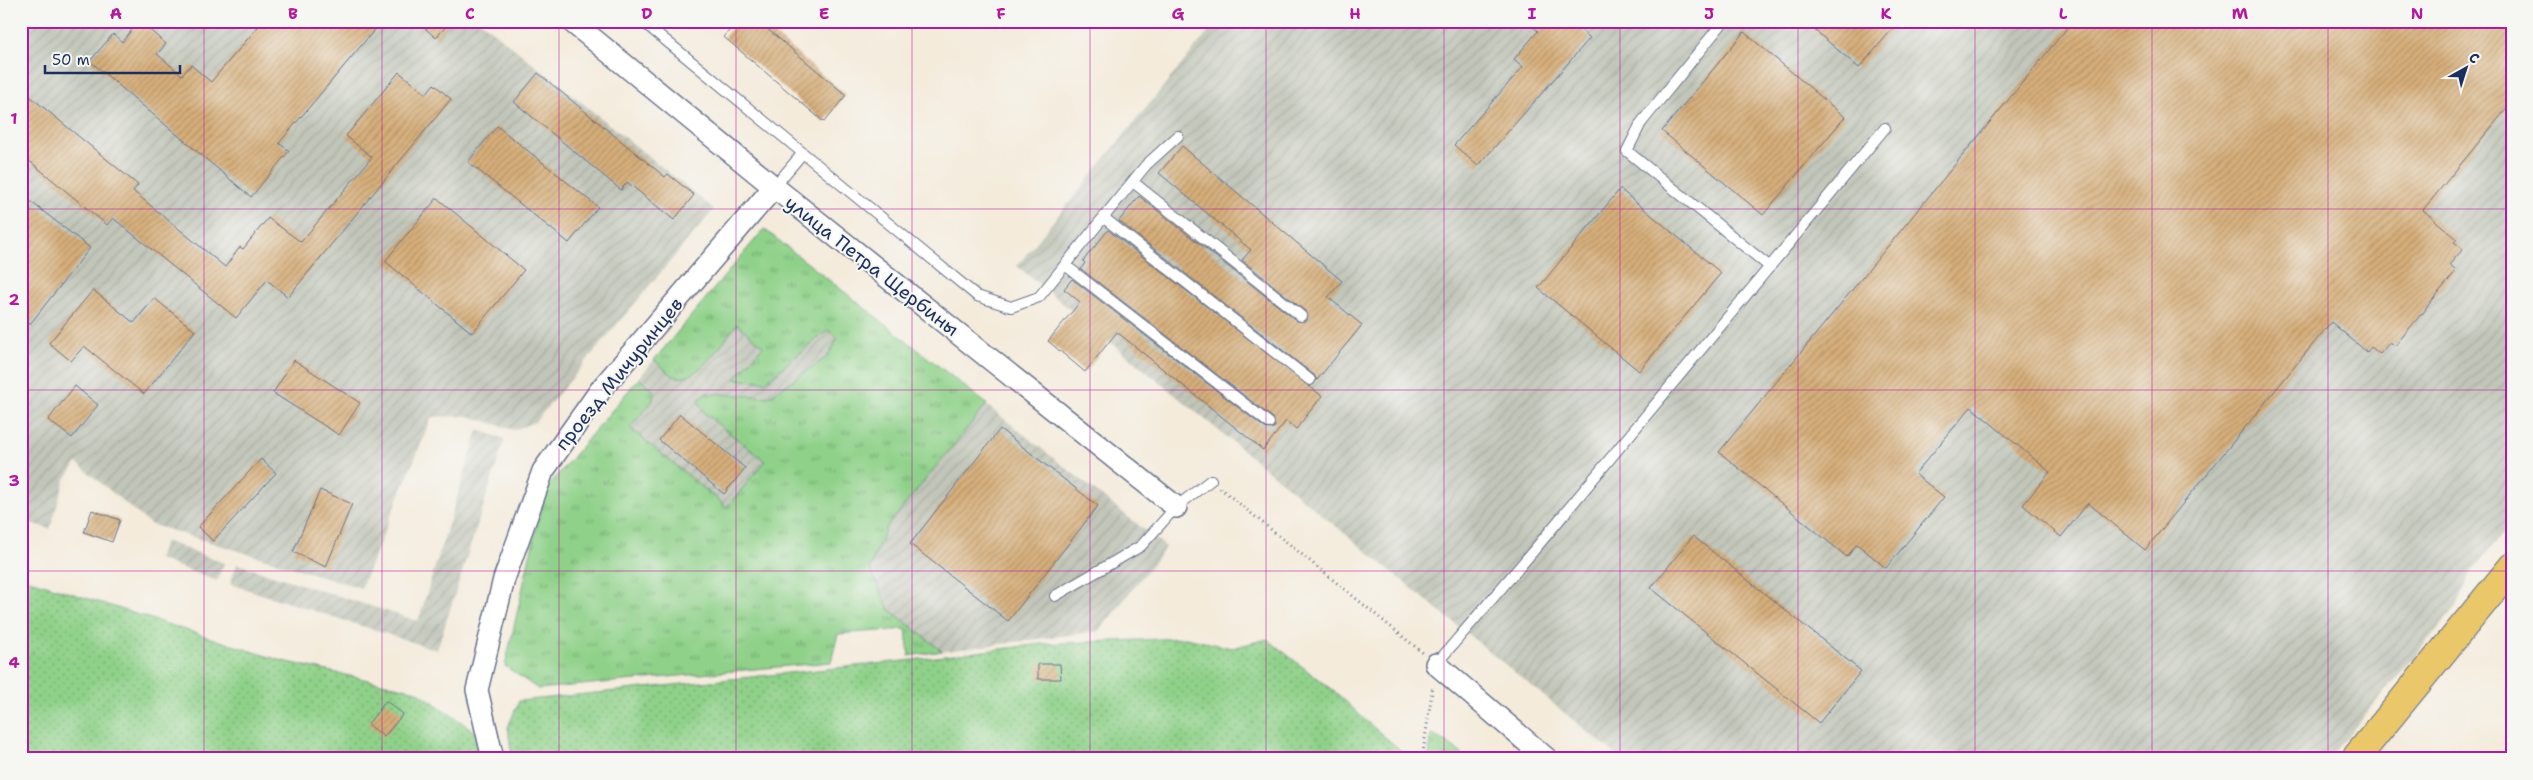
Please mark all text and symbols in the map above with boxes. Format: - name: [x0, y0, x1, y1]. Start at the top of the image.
- text: A: [110, 3, 122, 24]
- text: B: [288, 3, 298, 24]
- text: C: [465, 3, 475, 24]
- text: D: [641, 3, 653, 24]
- text: E: [819, 3, 829, 24]
- text: F: [996, 3, 1006, 24]
- text: G: [1172, 3, 1185, 24]
- text: H: [1349, 3, 1361, 24]
- text: I: [1528, 3, 1537, 24]
- text: J: [1704, 3, 1714, 24]
- text: K: [1881, 3, 1892, 24]
- text: L: [2059, 3, 2068, 24]
- text: M: [2232, 3, 2249, 24]
- text: N: [2411, 3, 2423, 24]
- scale bar: [45, 42, 180, 74]
- north arrow: [2440, 42, 2490, 92]
- text: С: [2465, 48, 2483, 68]
- text: 50 m: [52, 50, 90, 70]
- text: 1: [10, 108, 18, 129]
- street label: улица Петра Щербины: [780, 190, 964, 342]
- text: 2: [8, 289, 20, 310]
- street label: проезд Мичуринцев: [550, 292, 688, 456]
- text: 3: [8, 470, 20, 491]
- text: 4: [8, 652, 20, 673]

